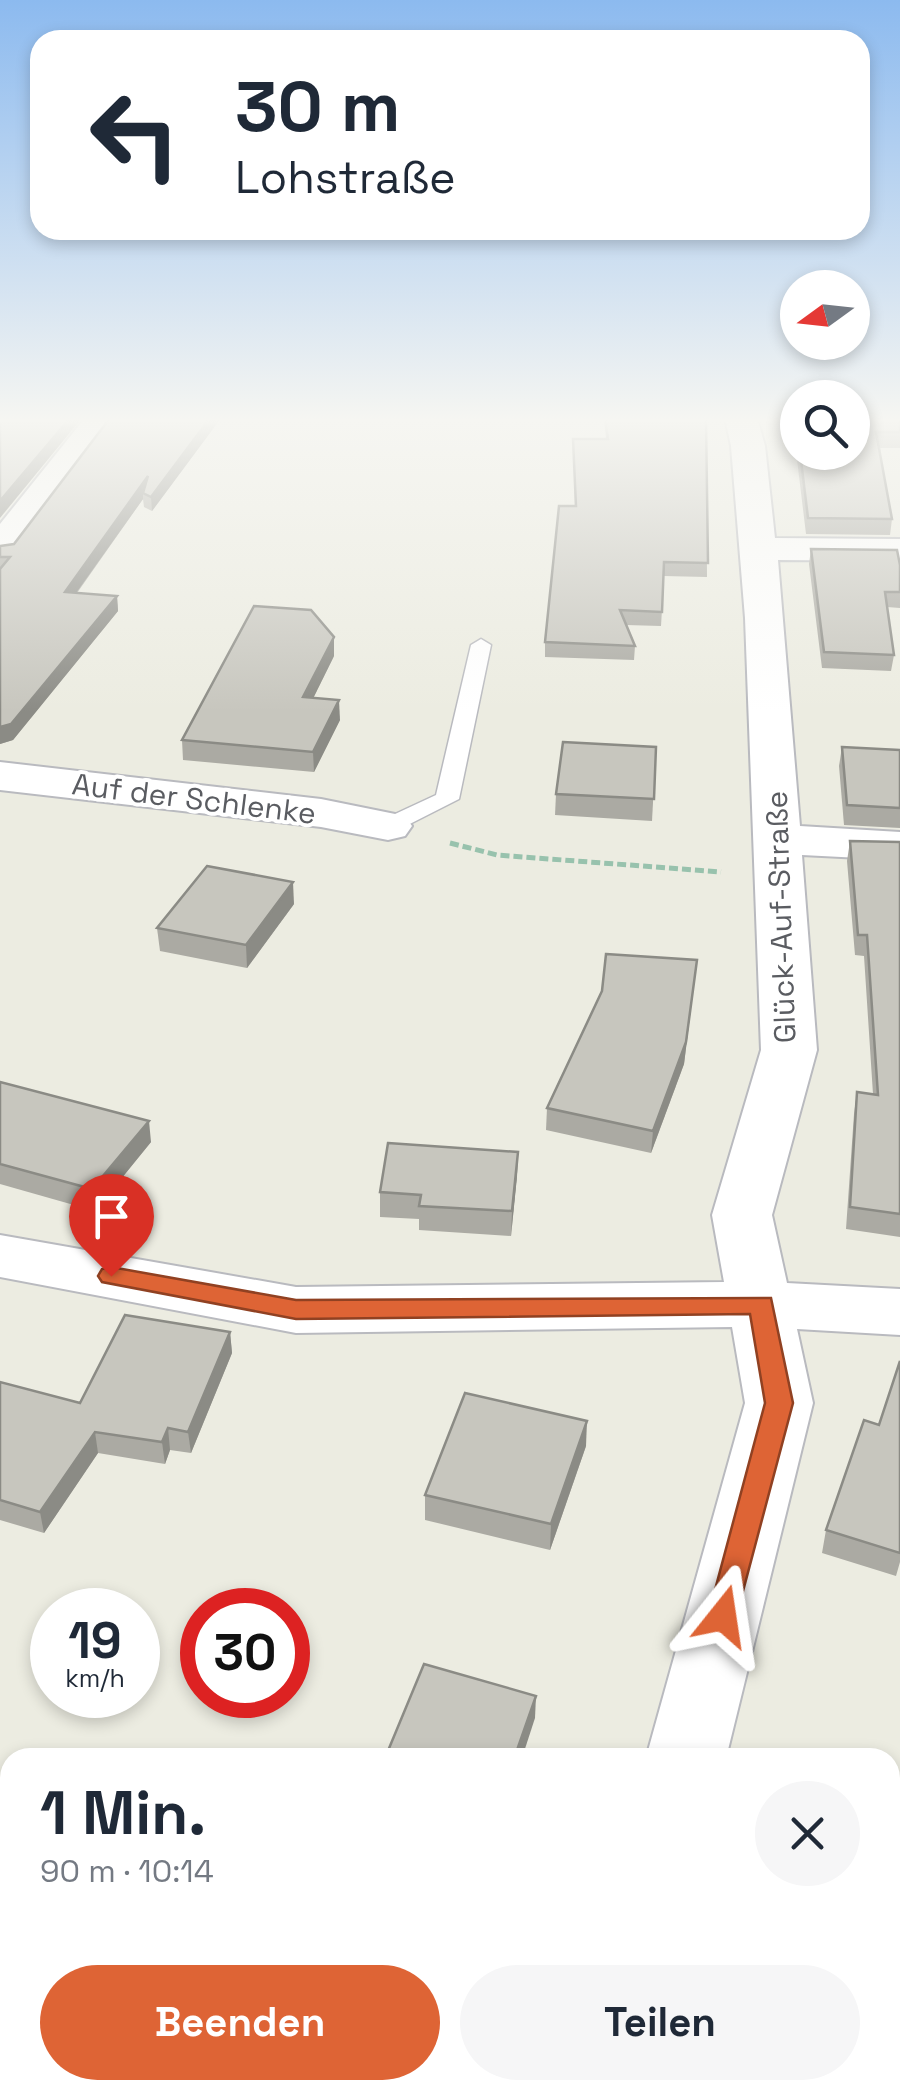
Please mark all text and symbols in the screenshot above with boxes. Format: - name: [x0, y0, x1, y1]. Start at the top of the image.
- text: 30 m: [235, 62, 400, 151]
- icon: left: [70, 70, 200, 200]
- text: Lohstraße: [235, 149, 456, 206]
- north arrow: [780, 270, 870, 360]
- map controls: [780, 270, 870, 470]
- button: search: [780, 380, 870, 470]
- street label: Auf der Schlenke: [70, 764, 318, 833]
- street label: Glück-Auf-Straße: [757, 790, 804, 1044]
- pin: [69, 1174, 154, 1277]
- icon: arrive: [84, 1189, 139, 1244]
- position arrow: [671, 1564, 775, 1668]
- speed limit sign: 30: [180, 1588, 310, 1718]
- text: 19: [68, 1609, 122, 1673]
- text: km/h: [65, 1662, 125, 1694]
- text: 1 Min.: [40, 1775, 206, 1852]
- button: close: [755, 1781, 860, 1886]
- text: 90 m · 10:14: [40, 1851, 214, 1891]
- button: Beenden: [40, 1965, 440, 2080]
- button: Teilen: [460, 1965, 860, 2080]

